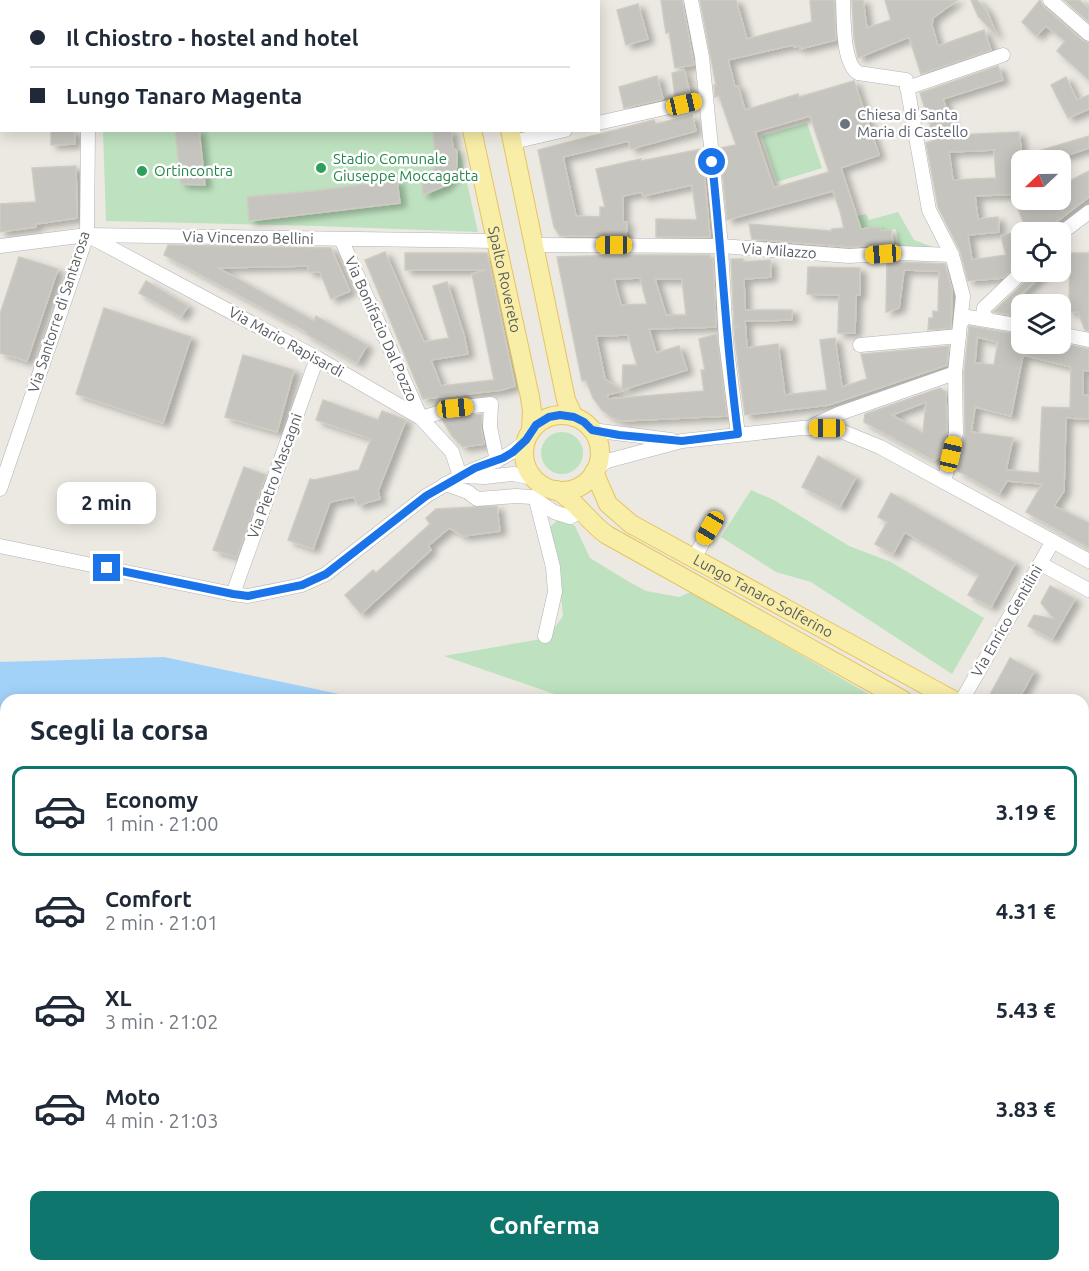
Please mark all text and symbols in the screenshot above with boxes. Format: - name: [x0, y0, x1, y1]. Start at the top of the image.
- text: Il Chiostro - hostel and hotel: [66, 25, 358, 50]
- text: Lungo Tanaro Magenta: [66, 83, 302, 108]
- car: [664, 91, 704, 117]
- place label: Chiesa di Santa Maria di Castello: [857, 106, 968, 140]
- marker: Chiesa di Santa Maria di Castello: [838, 117, 852, 131]
- route start: [698, 148, 725, 175]
- place label: Stadio Comunale Giuseppe Moccagatta: [333, 150, 478, 184]
- north arrow: [1011, 150, 1071, 210]
- map controls: [1011, 150, 1071, 354]
- marker: Stadio Comunale Giuseppe Moccagatta: [314, 161, 328, 175]
- place label: Ortincontra: [154, 162, 233, 179]
- marker: Ortincontra: [135, 164, 149, 178]
- button: locate: [1011, 222, 1071, 282]
- street label: Spalto Rovereto: [485, 225, 525, 334]
- street label: Via Vincenzo Bellini: [182, 228, 314, 247]
- street label: Via Santorre di Santarosa: [24, 229, 93, 395]
- car: [596, 236, 632, 254]
- street label: Via Milazzo: [741, 239, 817, 262]
- car: [864, 244, 902, 264]
- street label: Via Bonifacio Dal Pozzo: [342, 254, 421, 404]
- button: layers: [1011, 294, 1071, 354]
- street label: Via Mario Rapisardi: [226, 303, 347, 380]
- car: [436, 397, 474, 419]
- street label: Via Pietro Mascagni: [244, 411, 305, 541]
- car: [809, 419, 845, 437]
- car: [938, 434, 964, 474]
- callout: 2 min: [57, 481, 156, 523]
- text: 2 min: [81, 491, 132, 514]
- car: [693, 508, 727, 548]
- street label: Lungo Tanaro Solferino: [691, 551, 836, 641]
- route end: [93, 554, 120, 581]
- street label: Via Enrico Gentilini: [968, 562, 1046, 680]
- text: Scegli la corsa: [30, 715, 209, 745]
- icon: car: [33, 784, 87, 838]
- text: Economy: [105, 787, 198, 812]
- text: 3.19 €: [996, 799, 1056, 824]
- text: 1 min · 21:00: [105, 812, 219, 835]
- icon: car: [33, 883, 87, 937]
- text: Comfort: [105, 886, 192, 911]
- text: 4.31 €: [996, 898, 1056, 923]
- text: 2 min · 21:01: [105, 911, 219, 934]
- icon: car: [33, 982, 87, 1036]
- text: XL: [105, 985, 132, 1010]
- text: 5.43 €: [996, 997, 1056, 1022]
- text: 3 min · 21:02: [105, 1010, 219, 1033]
- icon: car: [33, 1081, 87, 1135]
- text: Moto: [105, 1084, 160, 1109]
- text: 3.83 €: [996, 1096, 1056, 1121]
- text: 4 min · 21:03: [105, 1109, 219, 1132]
- button: Conferma: [30, 1191, 1059, 1260]

